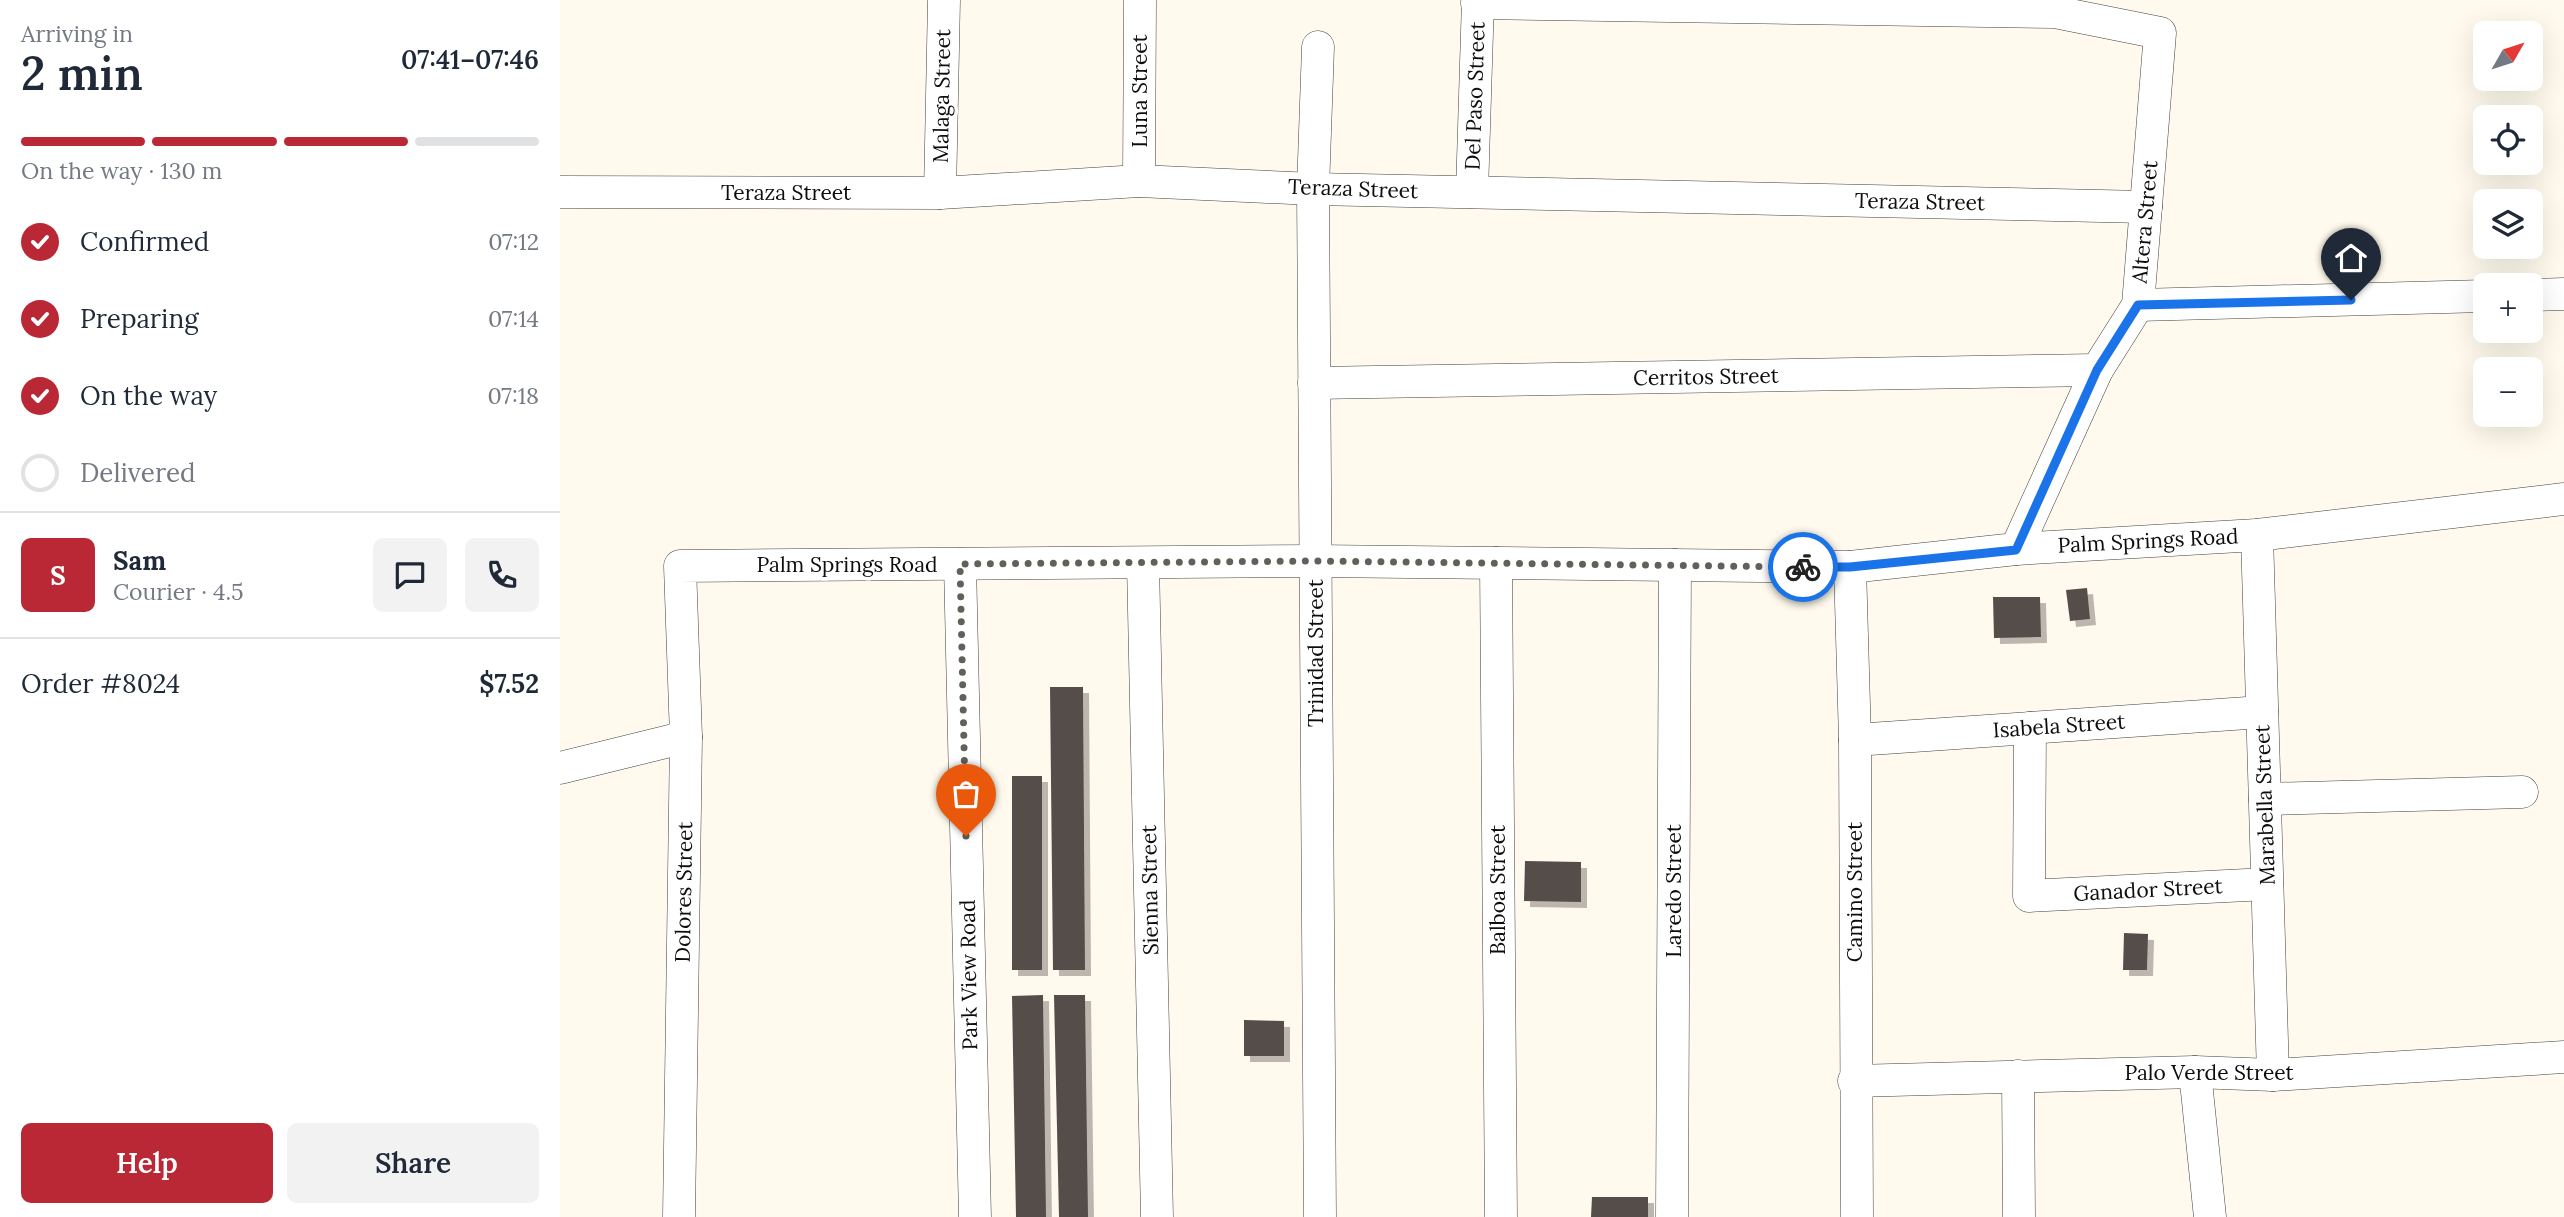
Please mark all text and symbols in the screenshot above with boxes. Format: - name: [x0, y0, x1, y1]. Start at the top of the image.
- text: Arriving in: [21, 19, 133, 48]
- street label: Del Paso Street: [1458, 20, 1491, 171]
- north arrow: [2473, 21, 2543, 91]
- map controls: [2473, 21, 2543, 427]
- street label: Malaga Street: [927, 28, 956, 163]
- street label: Luna Street: [1126, 33, 1153, 148]
- text: 07:41–07:46: [401, 43, 539, 76]
- text: 2 min: [21, 44, 143, 103]
- button: locate: [2473, 105, 2543, 175]
- text: On the way · 130 m: [21, 156, 222, 185]
- street label: Altera Street: [2126, 159, 2163, 286]
- street label: Teraza Street: [1287, 173, 1419, 204]
- street label: Teraza Street: [721, 179, 852, 206]
- street label: Teraza Street: [1855, 187, 1986, 216]
- button: layers: [2473, 189, 2543, 259]
- icon: check: [21, 223, 59, 261]
- text: Confirmed: [80, 225, 209, 258]
- text: 07:12: [488, 227, 539, 256]
- pin: [2321, 228, 2381, 300]
- icon: home: [2332, 239, 2370, 277]
- button: +: [2473, 273, 2543, 343]
- icon: check: [21, 300, 59, 338]
- text: Preparing: [80, 302, 199, 335]
- text: 07:14: [488, 304, 539, 333]
- button: −: [2473, 357, 2543, 427]
- street label: Cerritos Street: [1633, 362, 1780, 391]
- icon: check: [21, 377, 59, 415]
- text: On the way: [80, 379, 217, 412]
- text: 07:18: [488, 381, 539, 410]
- text: Delivered: [80, 456, 196, 489]
- street label: Palm Springs Road: [2057, 522, 2239, 559]
- courier: [1768, 532, 1838, 602]
- button: chat: [373, 538, 447, 612]
- button: phone: [465, 538, 539, 612]
- text: Sam: [113, 544, 166, 577]
- icon: bike: [1784, 548, 1822, 586]
- street label: Palm Springs Road: [756, 551, 938, 578]
- text: S: [50, 559, 66, 592]
- text: Courier · 4.5: [113, 577, 244, 606]
- street label: Trinidad Street: [1302, 578, 1329, 727]
- text: Order #8024: [21, 667, 180, 700]
- text: $7.52: [479, 667, 539, 700]
- street label: Isabela Street: [1992, 707, 2127, 744]
- street label: Marabella Street: [2248, 723, 2281, 886]
- pin: [936, 764, 996, 836]
- icon: bag: [947, 775, 985, 813]
- street label: Dolores Street: [669, 820, 698, 963]
- street label: Camino Street: [1841, 821, 1868, 962]
- street label: Laredo Street: [1660, 823, 1687, 958]
- street label: Sienna Street: [1135, 824, 1164, 955]
- street label: Balboa Street: [1484, 824, 1511, 955]
- street label: Ganador Street: [2073, 872, 2224, 907]
- street label: Park View Road: [954, 899, 983, 1051]
- street label: Palo Verde Street: [2124, 1059, 2294, 1086]
- button: Help: [21, 1123, 273, 1203]
- button: Share: [287, 1123, 539, 1203]

